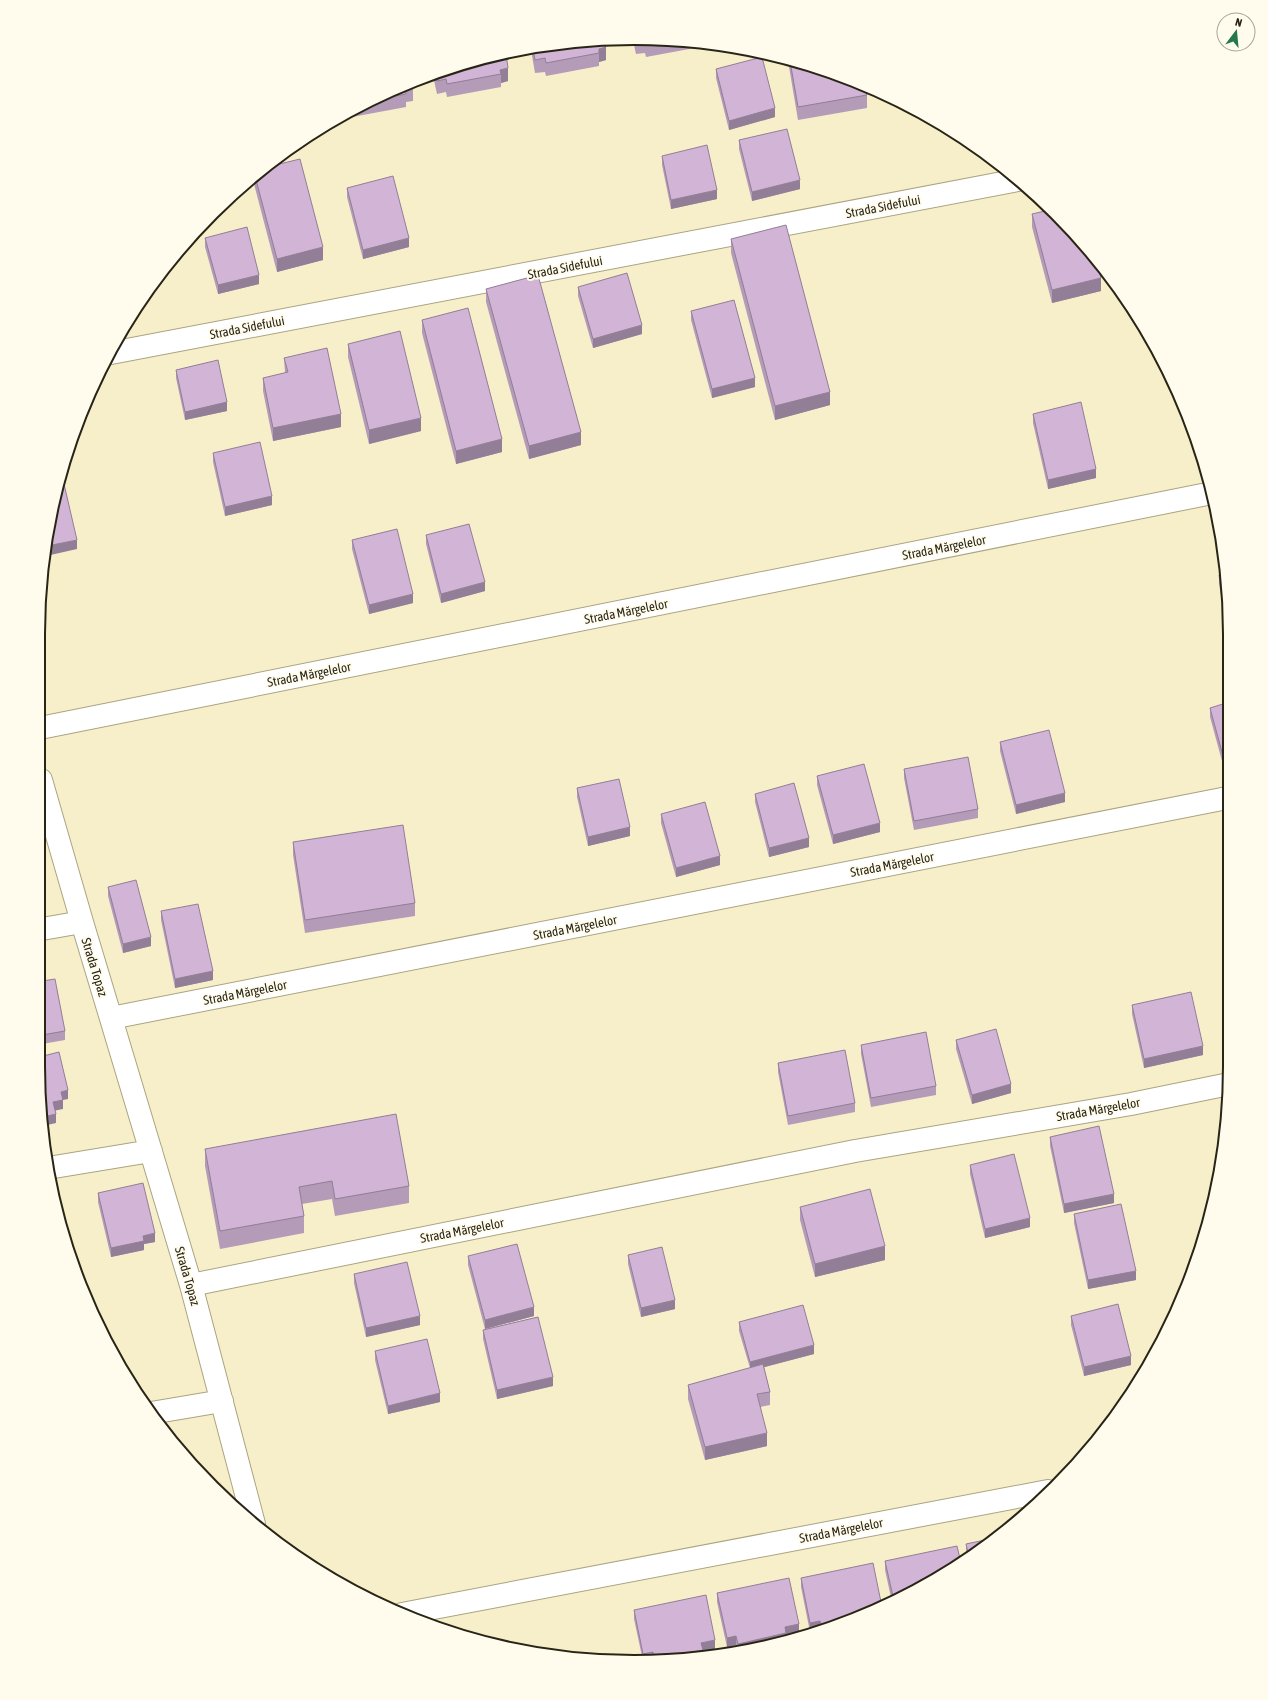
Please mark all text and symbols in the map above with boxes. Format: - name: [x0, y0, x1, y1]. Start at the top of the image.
- north arrow: [1216, 12, 1256, 52]
- text: N: [1234, 16, 1244, 29]
- street label: Strada Sidefului: [844, 192, 922, 221]
- street label: Strada Sidefului: [526, 253, 604, 282]
- street label: Strada Sidefului: [208, 313, 286, 342]
- street label: Strada Mărgelelor: [901, 532, 987, 563]
- street label: Strada Mărgelelor: [583, 596, 669, 627]
- street label: Strada Mărgelelor: [266, 659, 352, 690]
- street label: Strada Mărgelelor: [849, 849, 935, 880]
- street label: Strada Mărgelelor: [532, 912, 618, 943]
- street label: Strada Topaz: [78, 936, 111, 999]
- street label: Strada Mărgelelor: [202, 977, 288, 1008]
- street label: Strada Mărgelelor: [1055, 1095, 1141, 1124]
- street label: Strada Mărgelelor: [419, 1215, 505, 1246]
- street label: Strada Topaz: [172, 1245, 203, 1308]
- street label: Strada Mărgelelor: [798, 1515, 884, 1546]

